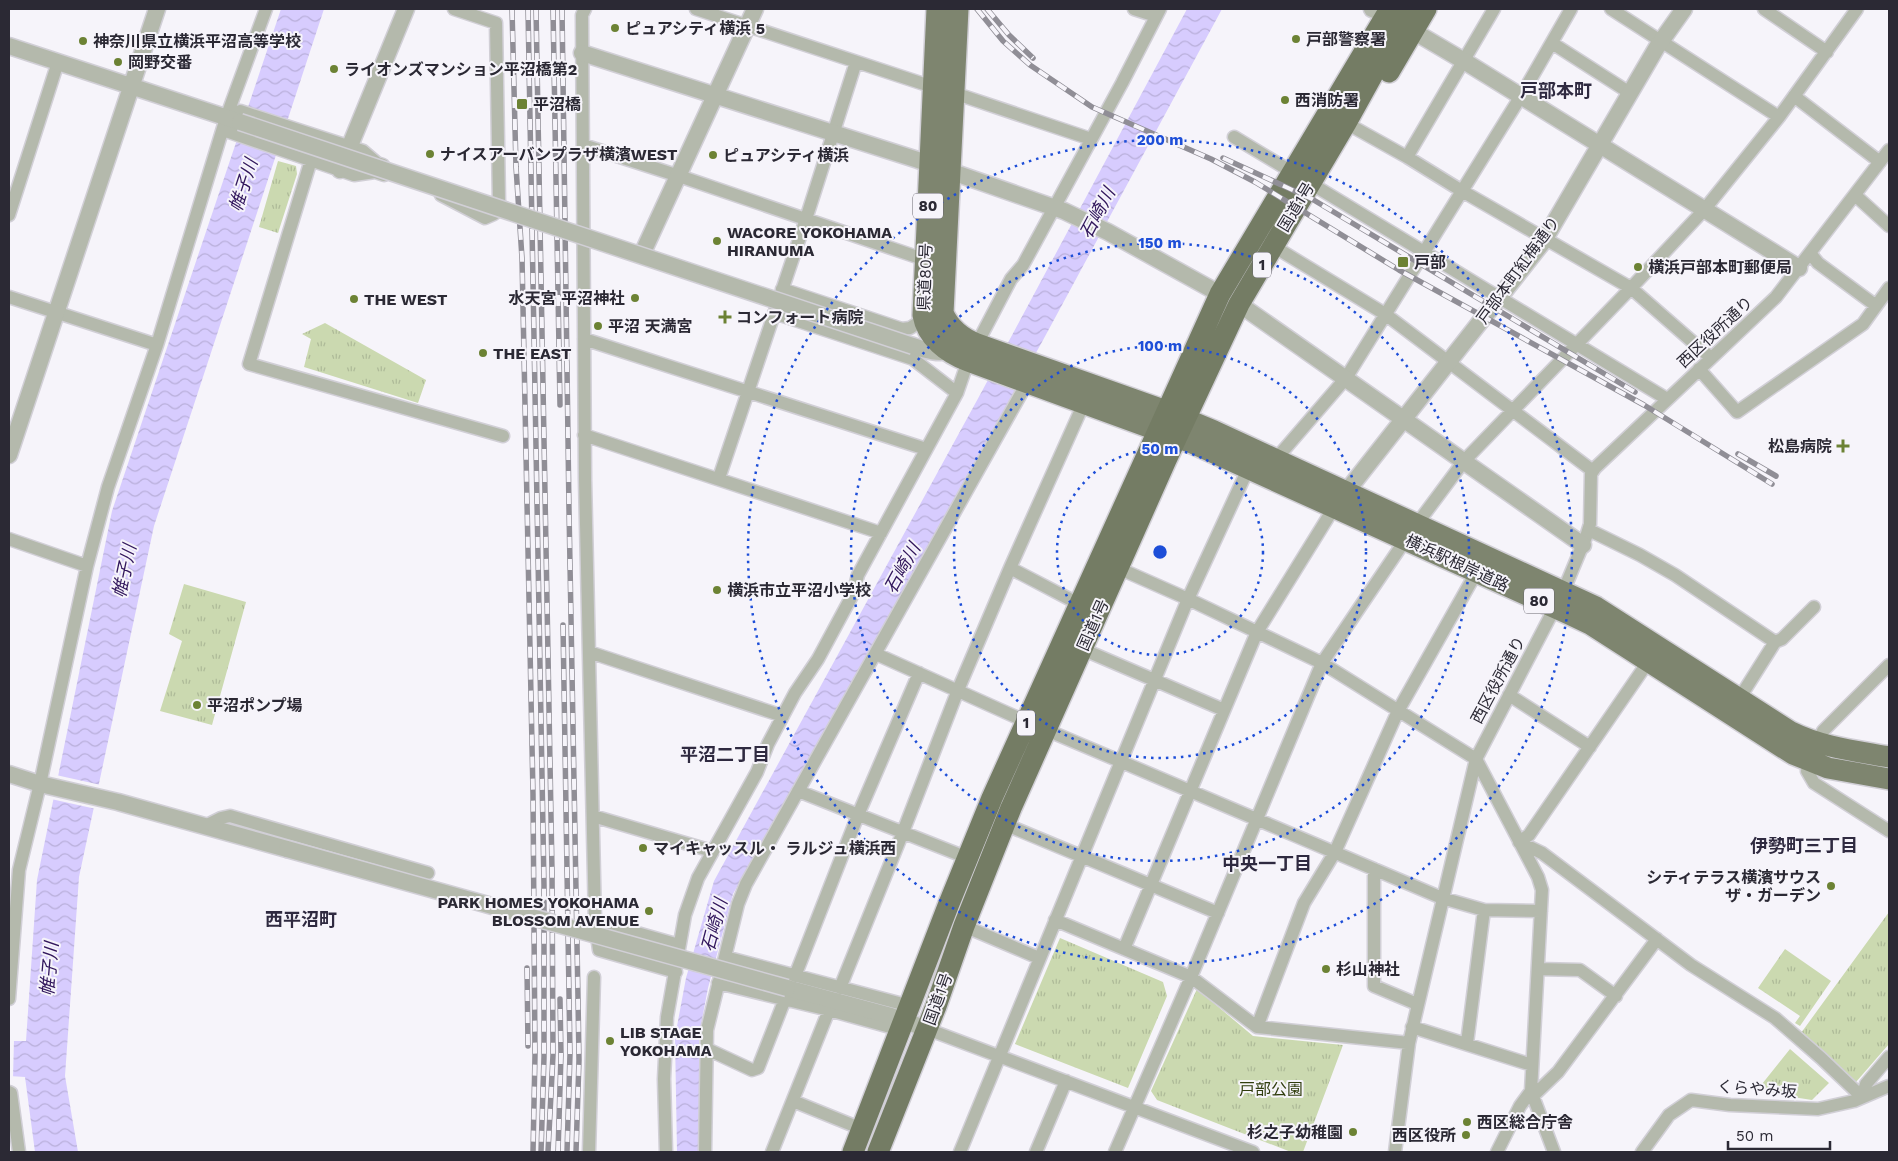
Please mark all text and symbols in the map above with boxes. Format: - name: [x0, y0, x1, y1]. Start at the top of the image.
- place label: ピュアシティ横浜 5: [625, 19, 765, 38]
- marker: ピュアシティ横浜 5: [609, 22, 621, 34]
- place label: 戸部警察署: [1306, 30, 1386, 49]
- place label: 神奈川県立横浜平沼高等学校: [93, 32, 301, 51]
- marker: 戸部警察署: [1290, 33, 1302, 45]
- marker: 神奈川県立横浜平沼高等学校: [77, 35, 89, 47]
- place label: 岡野交番: [128, 53, 192, 72]
- marker: 岡野交番: [112, 56, 124, 68]
- place label: ライオンズマンション平沼橋第2: [344, 60, 577, 79]
- marker: ライオンズマンション平沼橋第2: [328, 63, 340, 75]
- district label: 戸部本町: [1520, 80, 1592, 101]
- place label: 西消防署: [1295, 91, 1359, 110]
- marker: 西消防署: [1279, 94, 1291, 106]
- place label: 平沼橋: [533, 95, 581, 114]
- marker: 平沼橋: [515, 97, 529, 111]
- text: 200 m: [1137, 131, 1183, 149]
- place label: ナイスアーバンプラザ横濱WEST: [440, 145, 678, 164]
- place label: ピュアシティ横浜: [723, 146, 849, 165]
- marker: ナイスアーバンプラザ横濱WEST: [424, 148, 436, 160]
- marker: ピュアシティ横浜: [707, 149, 719, 161]
- water label: 帷子川: [225, 154, 262, 214]
- street label: 国道1号: [1274, 179, 1318, 235]
- water label: 石崎川: [1075, 182, 1120, 242]
- road number: 80: [913, 194, 943, 218]
- street label: 戸部本町紅梅通り: [1473, 213, 1563, 327]
- place label: WACORE YOKOHAMA HIRANUMA: [727, 223, 892, 260]
- text: 150 m: [1138, 234, 1182, 252]
- marker: WACORE YOKOHAMA HIRANUMA: [711, 235, 723, 247]
- street label: 県道80号: [914, 243, 936, 311]
- road number: 1: [1253, 252, 1271, 278]
- place label: 戸部: [1414, 253, 1446, 272]
- marker: 戸部: [1396, 255, 1410, 269]
- place label: 横浜戸部本町郵便局: [1648, 258, 1792, 277]
- marker: 横浜戸部本町郵便局: [1632, 261, 1644, 273]
- place label: 水天宮 平沼神社: [508, 289, 625, 308]
- place label: THE WEST: [364, 290, 448, 309]
- marker: 水天宮 平沼神社: [629, 292, 641, 304]
- street label: 西区役所通り: [1673, 292, 1757, 372]
- marker: THE WEST: [348, 293, 360, 305]
- place label: コンフォート病院: [736, 308, 864, 327]
- marker: コンフォート病院: [718, 310, 732, 324]
- place label: 平沼 天満宮: [608, 317, 693, 336]
- marker: 平沼 天満宮: [592, 320, 604, 332]
- text: 100 m: [1138, 337, 1182, 355]
- place label: THE EAST: [493, 344, 572, 363]
- marker: THE EAST: [477, 347, 489, 359]
- place label: 松島病院: [1768, 437, 1832, 456]
- marker: 松島病院: [1836, 439, 1850, 453]
- text: 50 m: [1142, 440, 1178, 458]
- street label: 横浜駅根岸道路: [1402, 531, 1512, 595]
- water label: 石崎川: [880, 538, 925, 597]
- water label: 帷子川: [108, 540, 140, 600]
- centre of rings: [1151, 543, 1169, 561]
- place label: 横浜市立平沼小学校: [727, 581, 871, 600]
- marker: 横浜市立平沼小学校: [711, 584, 723, 596]
- road number: 80: [1524, 588, 1554, 614]
- street label: 国道1号: [1073, 596, 1113, 654]
- street label: 西区役所通り: [1467, 633, 1529, 727]
- place label: 平沼ポンプ場: [207, 696, 303, 715]
- marker: 平沼ポンプ場: [191, 699, 203, 711]
- road number: 1: [1017, 710, 1035, 736]
- district label: 平沼二丁目: [680, 744, 770, 765]
- district label: 伊勢町三丁目: [1750, 835, 1858, 856]
- place label: マイキャッスル・ ラルジュ横浜西: [653, 839, 896, 858]
- marker: マイキャッスル・ ラルジュ横浜西: [637, 842, 649, 854]
- district label: 中央一丁目: [1222, 853, 1312, 874]
- place label: シティテラス横濱サウス ザ・ガーデン: [1646, 868, 1821, 905]
- marker: シティテラス横濱サウス ザ・ガーデン: [1825, 880, 1837, 892]
- place label: PARK HOMES YOKOHAMA BLOSSOM AVENUE: [438, 893, 639, 930]
- water label: 石崎川: [697, 894, 732, 954]
- marker: PARK HOMES YOKOHAMA BLOSSOM AVENUE: [643, 905, 655, 917]
- district label: 西平沼町: [265, 909, 337, 930]
- water label: 帷子川: [36, 939, 62, 997]
- place label: 杉山神社: [1336, 960, 1400, 979]
- marker: 杉山神社: [1320, 963, 1332, 975]
- street label: 国道1号: [920, 970, 956, 1028]
- place label: LIB STAGE YOKOHAMA: [620, 1023, 712, 1060]
- marker: LIB STAGE YOKOHAMA: [604, 1035, 616, 1047]
- street label: くらやみ坂: [1716, 1077, 1798, 1101]
- park label: 戸部公園: [1239, 1080, 1303, 1099]
- place label: 西区総合庁舎: [1477, 1113, 1573, 1132]
- marker: 西区総合庁舎: [1461, 1116, 1473, 1128]
- scale bar: [1728, 1118, 1830, 1150]
- place label: 杉之子幼稚園: [1247, 1123, 1343, 1142]
- marker: 杉之子幼稚園: [1347, 1126, 1359, 1138]
- place label: 西区役所: [1392, 1126, 1456, 1145]
- text: 50 m: [1736, 1127, 1773, 1145]
- marker: 西区役所: [1460, 1129, 1472, 1141]

